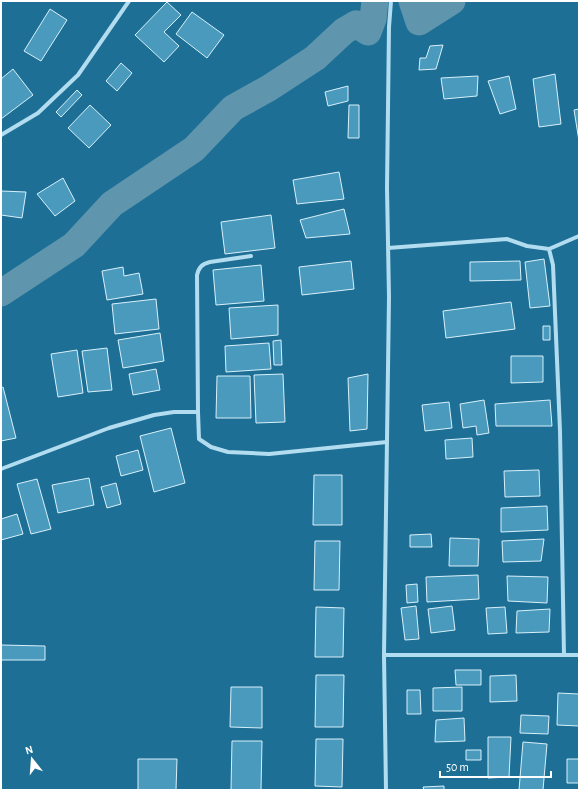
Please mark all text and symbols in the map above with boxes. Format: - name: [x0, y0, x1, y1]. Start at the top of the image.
- north arrow: [12, 739, 52, 779]
- text: N: [24, 744, 34, 756]
- scale bar: [440, 753, 551, 779]
- text: 50 m: [446, 761, 469, 773]

